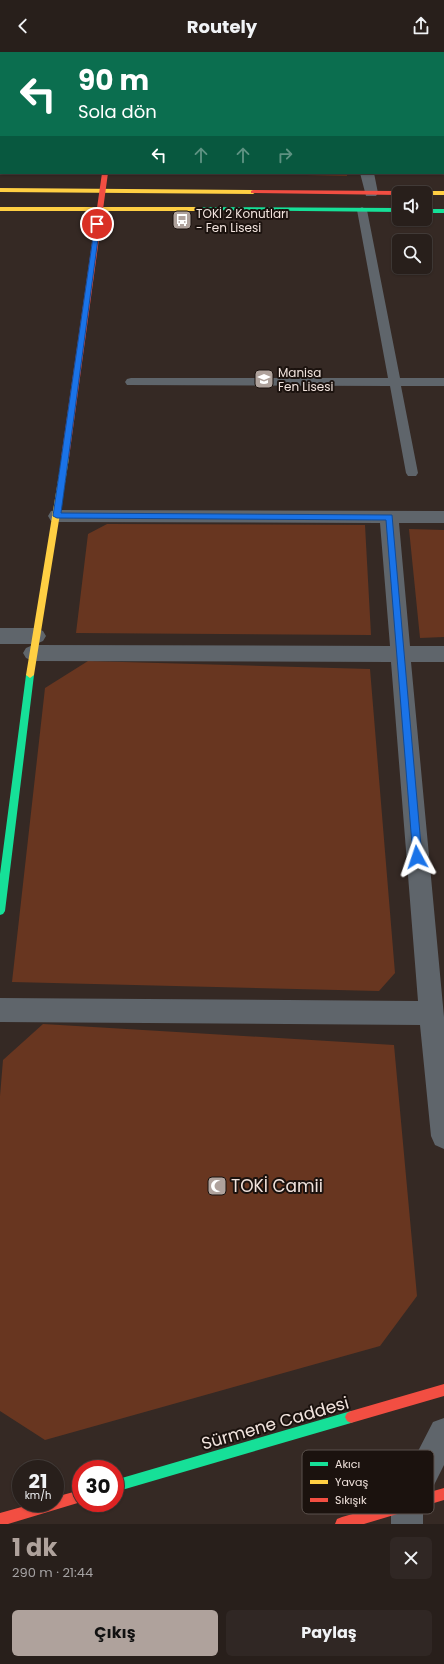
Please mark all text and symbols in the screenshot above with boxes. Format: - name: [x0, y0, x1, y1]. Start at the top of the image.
- text: Routely: [187, 14, 257, 39]
- icon: back: [12, 15, 34, 37]
- icon: share: [410, 15, 432, 37]
- text: 90 m: [78, 61, 149, 100]
- icon: left: [12, 68, 64, 120]
- text: Sola dön: [78, 99, 157, 124]
- icon: left: [148, 144, 170, 166]
- icon: ahead: [190, 144, 212, 166]
- icon: ahead: [232, 144, 254, 166]
- icon: right: [274, 144, 296, 166]
- map controls: [392, 186, 432, 274]
- button: sound: [392, 186, 432, 226]
- place label: TOKİ 2 Konutları - Fen Lisesi: [196, 205, 289, 236]
- pin: [80, 207, 114, 241]
- bus stop icon: TOKİ 2 Konutları - Fen Lisesi: [171, 209, 193, 231]
- icon: arrive: [86, 213, 108, 235]
- button: search: [392, 234, 432, 274]
- place label: Manisa Fen Lisesi: [278, 364, 333, 395]
- school or university icon: Manisa Fen Lisesi: [253, 368, 275, 390]
- position arrow: [396, 836, 438, 878]
- place label: TOKİ Camii: [231, 1174, 323, 1198]
- mosque icon: TOKİ Camii: [206, 1175, 228, 1197]
- street label: Sürmene Caddesi: [198, 1390, 352, 1456]
- legend: [302, 1450, 434, 1514]
- text: Akıcı: [335, 1456, 360, 1472]
- speed limit sign: 30: [72, 1460, 124, 1512]
- text: 21: [29, 1467, 47, 1495]
- text: Yavaş: [335, 1474, 368, 1490]
- text: km/h: [25, 1488, 51, 1503]
- text: Sıkışık: [335, 1492, 367, 1508]
- text: 1 dk: [12, 1531, 57, 1564]
- button: close: [390, 1537, 432, 1579]
- text: 290 m · 21:44: [12, 1563, 93, 1582]
- button: Çıkış: [12, 1610, 218, 1656]
- button: Paylaş: [226, 1610, 432, 1656]

